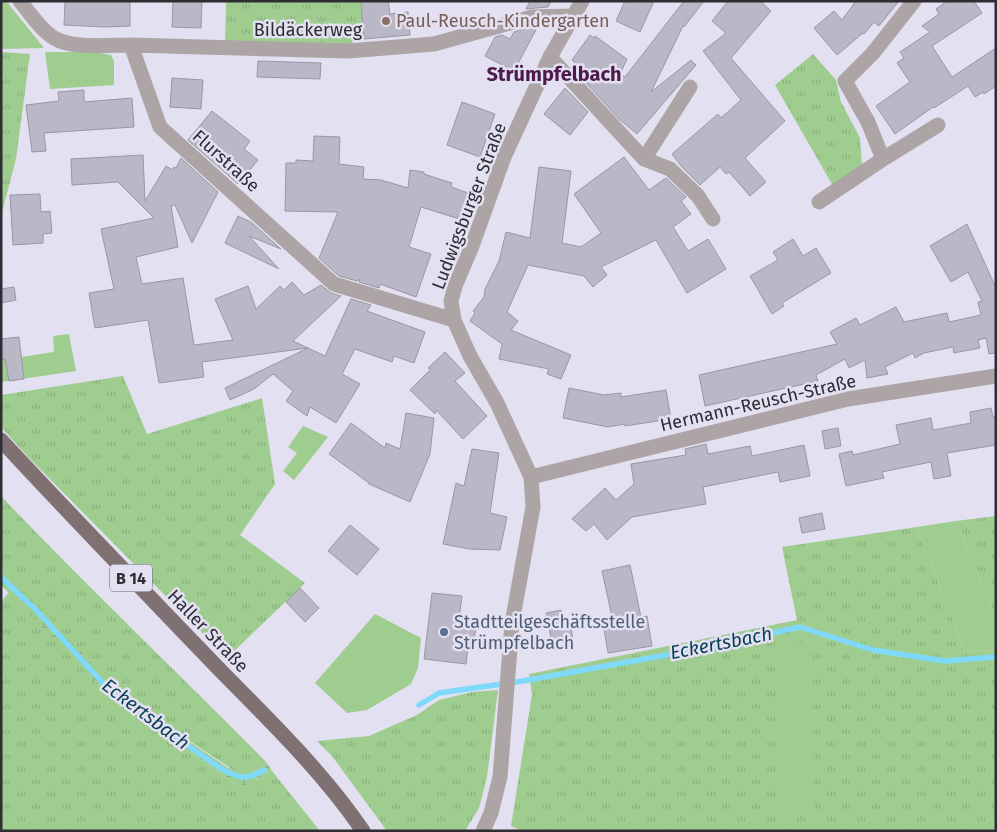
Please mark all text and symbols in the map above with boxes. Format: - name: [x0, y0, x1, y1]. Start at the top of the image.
- place label: Paul-Reusch-Kindergarten: [396, 10, 610, 32]
- marker: Paul-Reusch-Kindergarten: [380, 15, 392, 27]
- street label: Bildäckerweg: [254, 19, 363, 41]
- district label: Strümpfelbach: [486, 62, 622, 86]
- street label: Ludwigsburger Straße: [427, 119, 511, 293]
- street label: Flurstraße: [188, 125, 264, 197]
- street label: Hermann-Reusch-Straße: [658, 370, 858, 436]
- road number: B 14: [110, 564, 152, 592]
- street label: Haller Straße: [163, 585, 253, 677]
- place label: Stadtteilgeschäftsstelle Strümpfelbach: [454, 611, 645, 654]
- water label: Eckertsbach: [668, 622, 774, 664]
- marker: Stadtteilgeschäftsstelle Strümpfelbach: [438, 626, 450, 638]
- water label: Eckertsbach: [98, 674, 194, 754]

